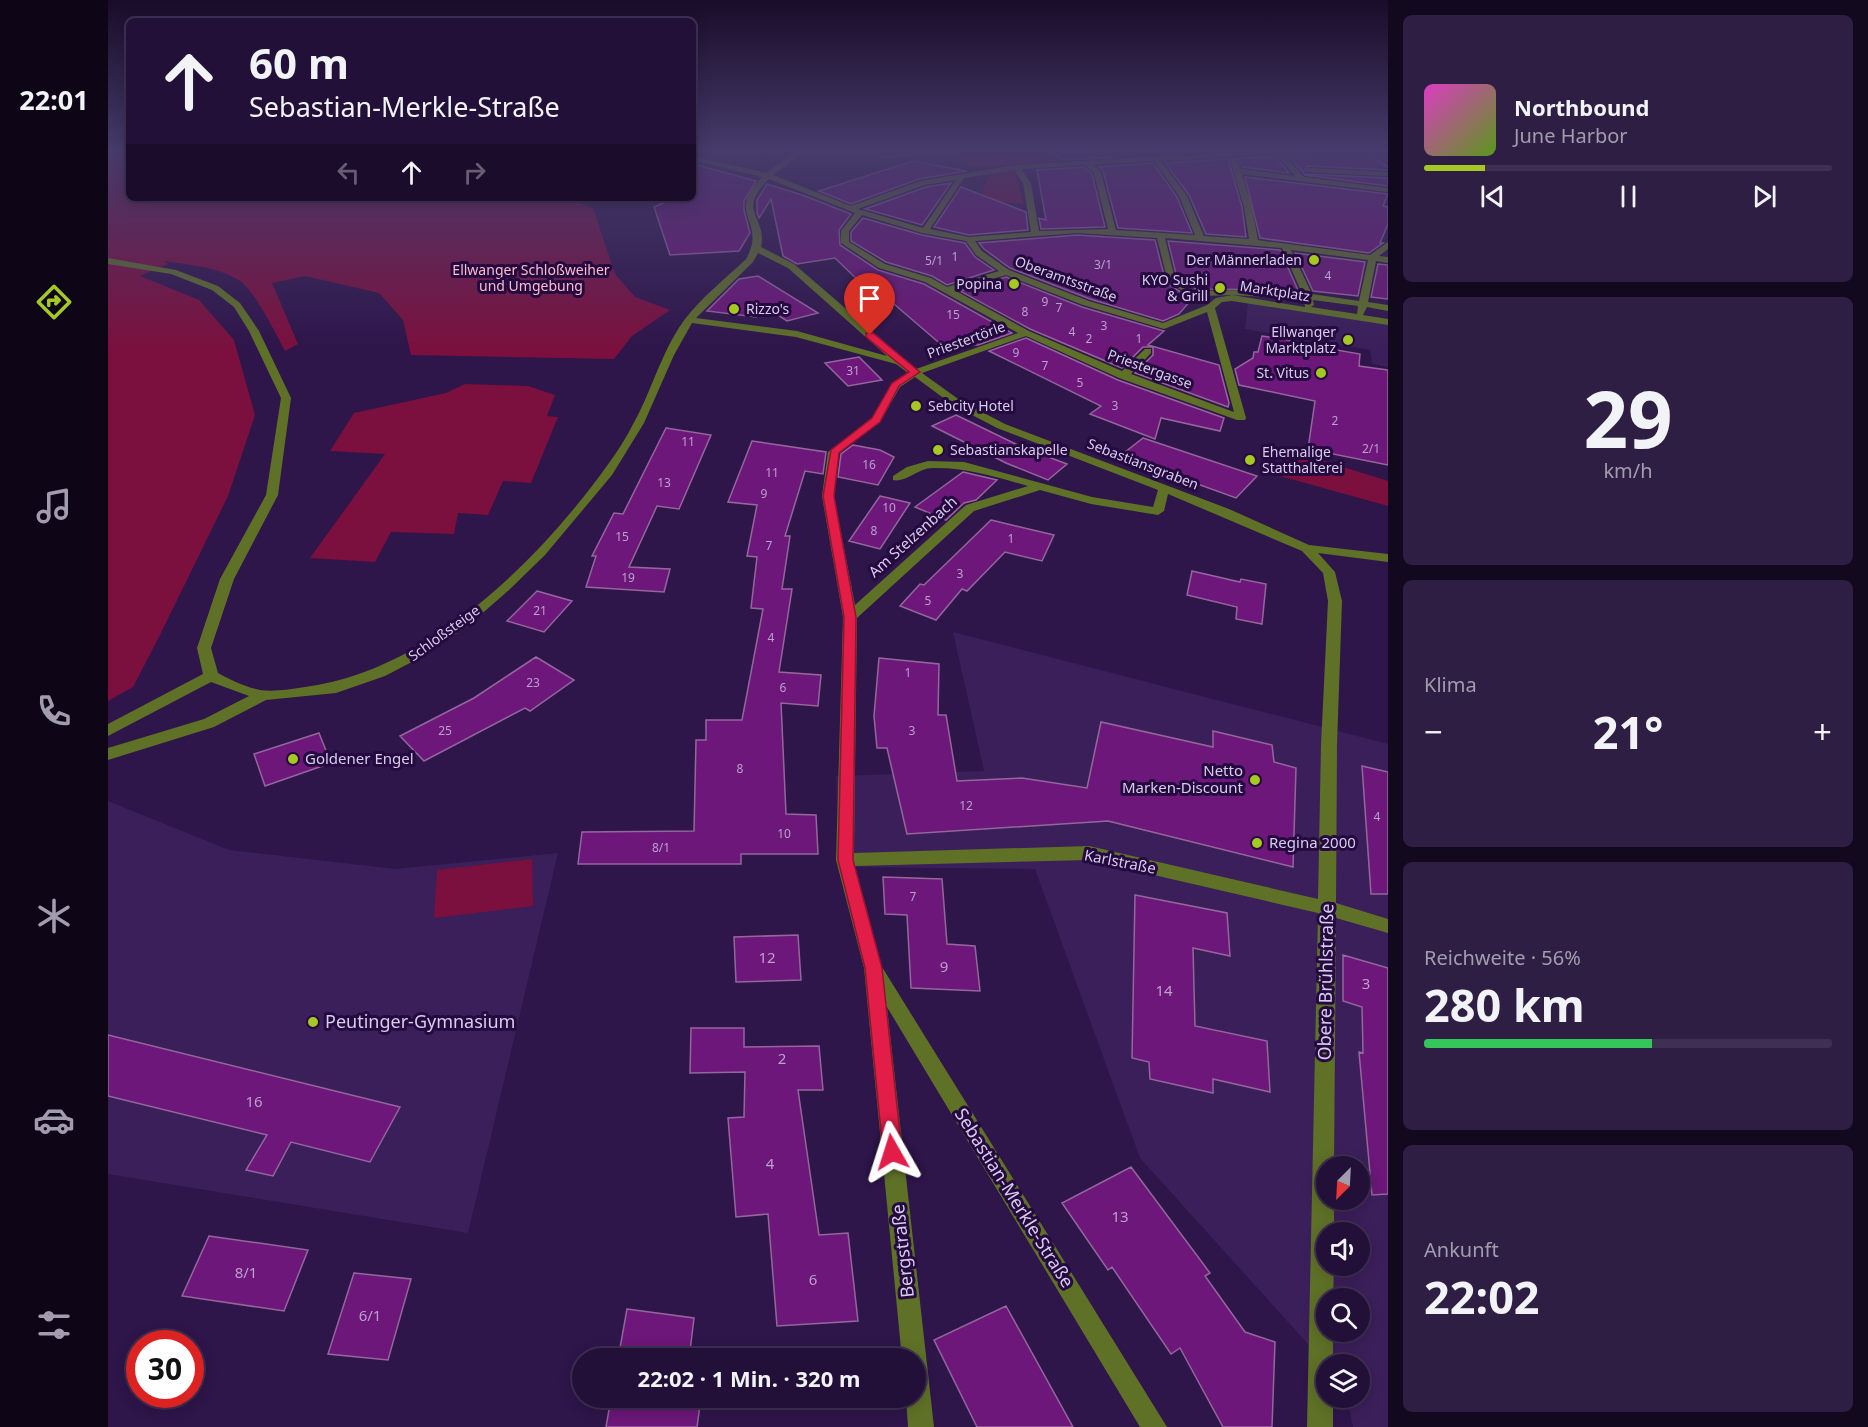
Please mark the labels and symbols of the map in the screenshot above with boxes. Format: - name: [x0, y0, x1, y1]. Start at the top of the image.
- house number: 1: [952, 248, 958, 265]
- place label: Der Männerladen: [1186, 250, 1302, 269]
- street label: Oberamtsstraße: [1012, 251, 1120, 306]
- house number: 5/1: [925, 252, 943, 269]
- marker: Der Männerladen: [1307, 253, 1321, 267]
- house number: 3/1: [1094, 256, 1112, 273]
- park label: Ellwanger Schloßweiher und Umgebung: [452, 260, 610, 295]
- house number: 4: [1325, 267, 1332, 284]
- place label: KYO Sushi & Grill: [1142, 270, 1208, 305]
- pin: [844, 273, 895, 335]
- place label: Popina: [956, 274, 1002, 293]
- street label: Marktplatz: [1239, 276, 1312, 305]
- marker: Popina: [1007, 277, 1021, 291]
- marker: KYO Sushi & Grill: [1213, 281, 1227, 295]
- house number: 9: [1042, 293, 1049, 310]
- place label: Rizzo's: [746, 299, 790, 318]
- house number: 7: [1056, 299, 1063, 316]
- marker: Rizzo's: [727, 302, 741, 316]
- house number: 8: [1022, 303, 1029, 320]
- house number: 15: [946, 306, 960, 323]
- street label: Priestertörle: [924, 317, 1008, 362]
- house number: 3: [1101, 317, 1108, 334]
- place label: Ellwanger Marktplatz: [1265, 322, 1336, 357]
- house number: 4: [1069, 323, 1076, 340]
- house number: 2: [1086, 330, 1093, 347]
- house number: 1: [1136, 330, 1142, 347]
- marker: Ellwanger Marktplatz: [1341, 333, 1355, 347]
- house number: 9: [1013, 344, 1020, 361]
- street label: Priestergasse: [1105, 344, 1195, 393]
- house number: 7: [1042, 357, 1049, 374]
- house number: 31: [846, 362, 860, 379]
- place label: St. Vitus: [1256, 363, 1309, 382]
- marker: St. Vitus: [1314, 366, 1328, 380]
- house number: 5: [1077, 374, 1084, 391]
- place label: Sebcity Hotel: [928, 396, 1014, 415]
- house number: 3: [1112, 397, 1119, 414]
- marker: Sebcity Hotel: [909, 399, 923, 413]
- house number: 2: [1332, 412, 1339, 429]
- house number: 11: [681, 433, 695, 450]
- street label: Sebastiansgraben: [1085, 434, 1202, 494]
- place label: Sebastianskapelle: [950, 440, 1068, 459]
- house number: 2/1: [1362, 440, 1380, 457]
- place label: Ehemalige Statthalterei: [1262, 442, 1343, 477]
- marker: Sebastianskapelle: [931, 443, 945, 457]
- marker: Ehemalige Statthalterei: [1243, 453, 1257, 467]
- house number: 16: [862, 456, 876, 473]
- house number: 11: [765, 464, 779, 481]
- house number: 13: [657, 474, 671, 491]
- house number: 9: [761, 485, 768, 502]
- street label: Am Stelzenbach: [864, 491, 961, 581]
- house number: 10: [882, 499, 896, 516]
- house number: 8: [871, 522, 878, 539]
- house number: 15: [615, 528, 629, 545]
- house number: 1: [1008, 530, 1014, 547]
- house number: 7: [766, 537, 773, 554]
- house number: 3: [957, 565, 964, 582]
- house number: 19: [621, 569, 635, 586]
- house number: 5: [925, 592, 932, 609]
- street label: Schloßsteige: [404, 600, 483, 665]
- house number: 21: [533, 602, 547, 619]
- house number: 4: [768, 629, 775, 646]
- house number: 1: [905, 664, 911, 681]
- house number: 23: [526, 674, 540, 691]
- house number: 6: [780, 679, 787, 696]
- house number: 25: [438, 722, 452, 739]
- house number: 3: [909, 722, 916, 739]
- place label: Goldener Engel: [305, 748, 414, 768]
- marker: Goldener Engel: [286, 752, 300, 766]
- house number: 8: [737, 760, 744, 777]
- place label: Netto Marken-Discount: [1122, 760, 1244, 797]
- marker: Netto Marken-Discount: [1248, 773, 1262, 787]
- house number: 12: [959, 797, 973, 814]
- house number: 4: [1374, 808, 1381, 825]
- house number: 10: [777, 825, 791, 842]
- place label: Regina 2000: [1269, 832, 1356, 852]
- marker: Regina 2000: [1250, 836, 1264, 850]
- house number: 8/1: [652, 839, 670, 856]
- street label: Karlstraße: [1083, 844, 1158, 878]
- house number: 7: [910, 888, 917, 905]
- street label: Obere Brühlstraße: [1312, 903, 1338, 1061]
- house number: 12: [758, 947, 776, 967]
- house number: 9: [940, 956, 948, 976]
- house number: 3: [1362, 973, 1370, 993]
- house number: 14: [1155, 980, 1173, 1000]
- place label: Peutinger-Gymnasium: [325, 1009, 515, 1033]
- marker: Peutinger-Gymnasium: [306, 1015, 320, 1029]
- house number: 2: [778, 1048, 786, 1068]
- house number: 16: [245, 1091, 263, 1111]
- street label: Sebastian-Merkle-Straße: [950, 1103, 1080, 1292]
- position arrow: [860, 1120, 924, 1184]
- house number: 4: [766, 1153, 775, 1173]
- north arrow: [1316, 1156, 1370, 1210]
- street label: Bergstraße: [885, 1203, 919, 1299]
- house number: 13: [1111, 1206, 1129, 1226]
- house number: 8/1: [235, 1262, 257, 1282]
- house number: 6: [809, 1269, 817, 1289]
- house number: 6/1: [359, 1305, 381, 1325]
- speed limit sign: 30: [126, 1330, 204, 1408]

